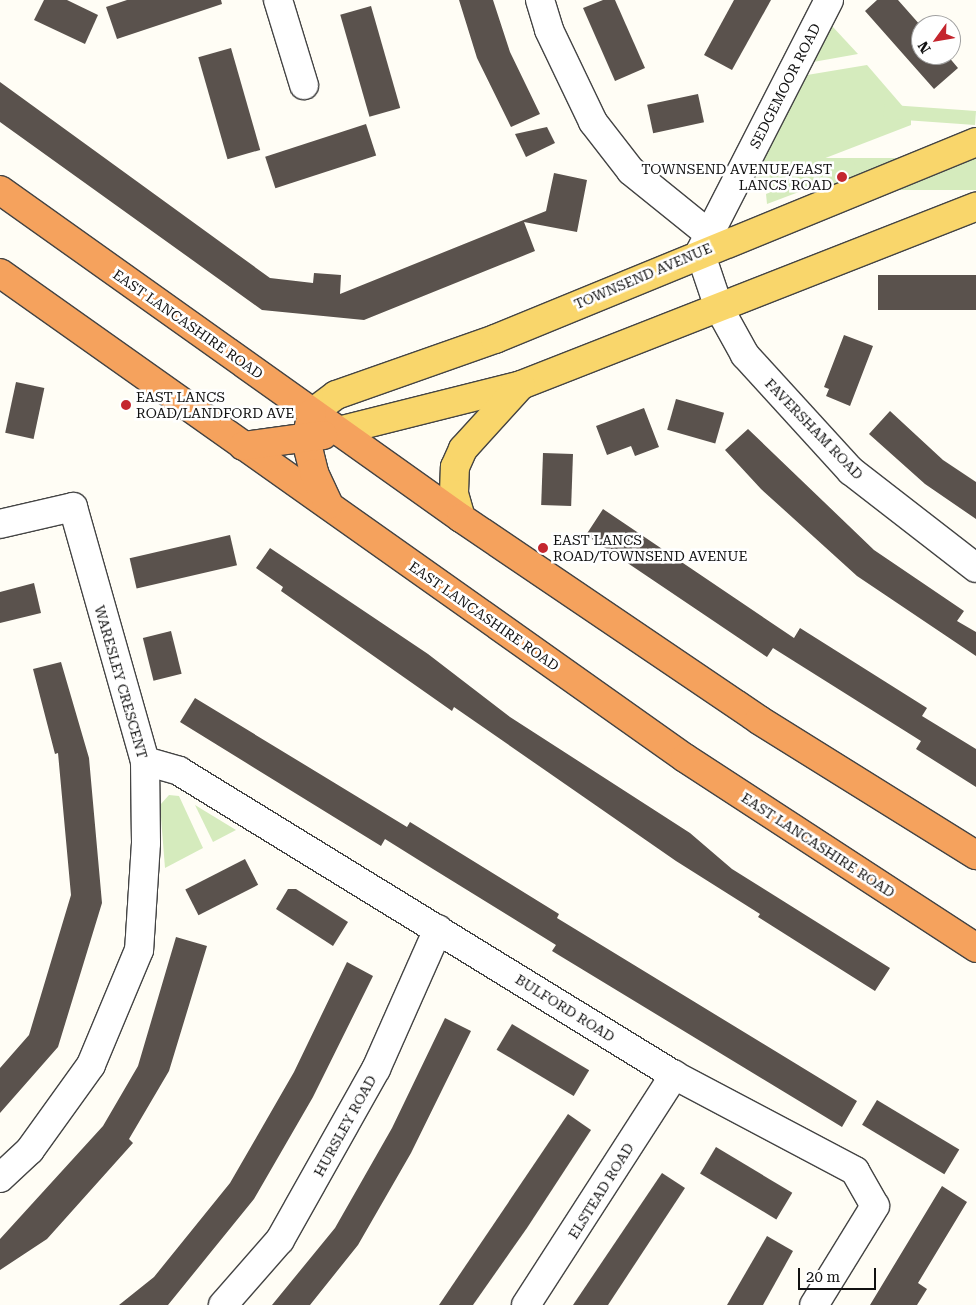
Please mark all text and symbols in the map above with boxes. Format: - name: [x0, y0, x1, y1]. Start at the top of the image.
- north arrow: [911, 15, 961, 65]
- street label: SEDGEMOOR ROAD: [746, 21, 824, 151]
- text: N: [914, 39, 934, 56]
- place label: TOWNSEND AVENUE/EAST LANCS ROAD: [641, 161, 832, 193]
- marker: TOWNSEND AVENUE/EAST LANCS ROAD: [836, 171, 848, 183]
- street label: TOWNSEND AVENUE: [572, 239, 714, 313]
- street label: EAST LANCASHIRE ROAD: [110, 266, 266, 382]
- street label: FAVERSHAM ROAD: [762, 375, 866, 483]
- place label: EAST LANCS ROAD/LANDFORD AVE: [136, 389, 294, 422]
- marker: EAST LANCS ROAD/LANDFORD AVE: [120, 399, 132, 411]
- place label: EAST LANCS ROAD/TOWNSEND AVENUE: [553, 532, 748, 564]
- marker: EAST LANCS ROAD/TOWNSEND AVENUE: [537, 542, 549, 554]
- street label: EAST LANCASHIRE ROAD: [406, 558, 562, 674]
- street label: WARESLEY CRESCENT: [91, 603, 151, 761]
- street label: EAST LANCASHIRE ROAD: [738, 789, 898, 901]
- street label: BULFORD ROAD: [512, 971, 618, 1045]
- street label: HURSLEY ROAD: [310, 1072, 380, 1180]
- street label: ELSTEAD ROAD: [565, 1140, 637, 1242]
- scale bar: [801, 1258, 878, 1290]
- text: 20 m: [806, 1268, 840, 1286]

